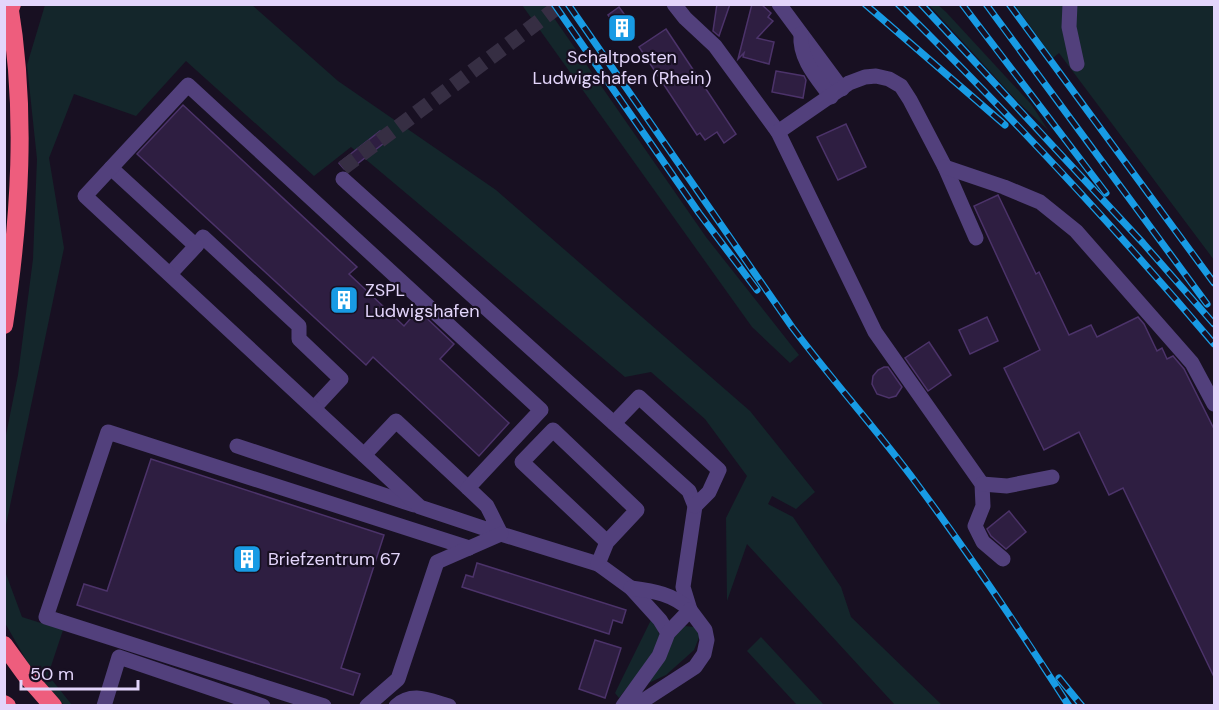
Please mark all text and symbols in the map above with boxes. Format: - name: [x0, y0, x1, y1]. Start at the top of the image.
- building icon: Schaltposten Ludwigshafen (Rhein): [606, 12, 638, 44]
- place label: Schaltposten Ludwigshafen (Rhein): [533, 45, 711, 90]
- place label: ZSPL Ludwigshafen: [365, 278, 480, 323]
- building icon: ZSPL Ludwigshafen: [328, 284, 360, 316]
- building icon: Briefzentrum 67: [231, 543, 263, 575]
- place label: Briefzentrum 67: [268, 547, 400, 571]
- scale bar: [21, 653, 138, 691]
- text: 50 m: [30, 662, 74, 686]

